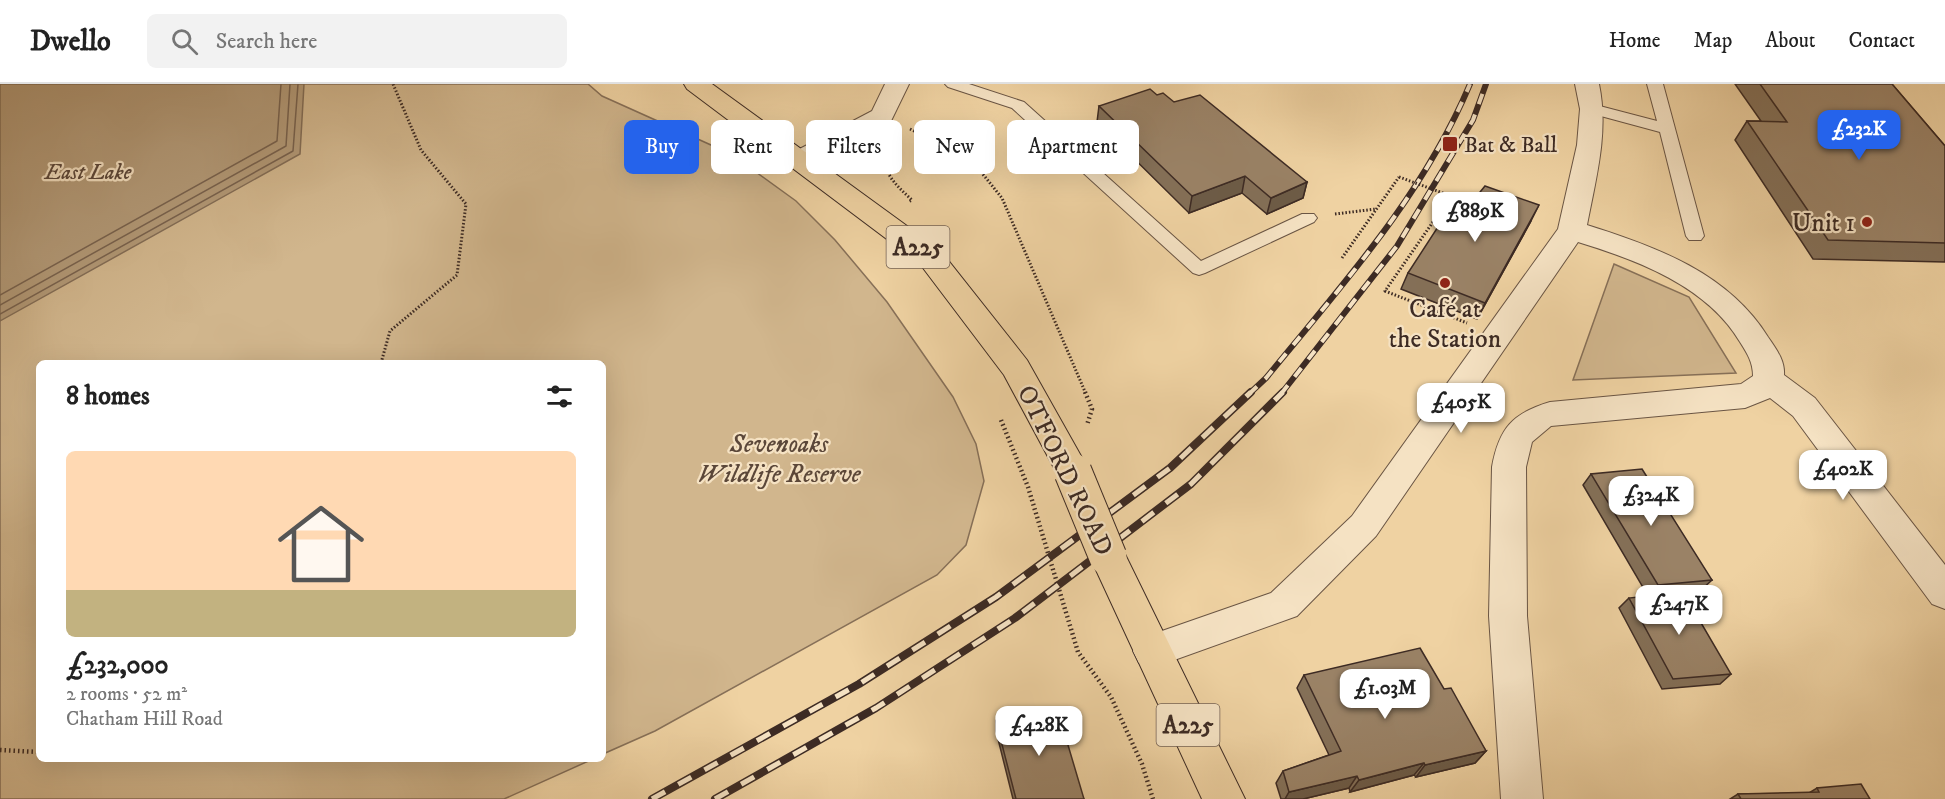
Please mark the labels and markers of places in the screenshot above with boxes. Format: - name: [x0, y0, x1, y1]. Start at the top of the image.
- pin: £232K: [1817, 110, 1901, 161]
- place label: Bat & Ball: [1464, 132, 1558, 159]
- marker: Bat & Ball: [1441, 135, 1459, 153]
- pin: £889K: [1433, 192, 1517, 243]
- place label: Unit 1: [1792, 207, 1855, 240]
- marker: Unit 1: [1860, 215, 1874, 229]
- marker: Café at the Station: [1438, 276, 1452, 290]
- place label: Café at the Station: [1389, 293, 1502, 356]
- pin: £405K: [1419, 383, 1503, 434]
- pin: £402K: [1801, 450, 1885, 501]
- pin: £324K: [1609, 476, 1693, 527]
- pin: £247K: [1637, 585, 1721, 636]
- pin: £1.03M: [1336, 669, 1434, 720]
- pin: £428K: [997, 706, 1081, 757]

